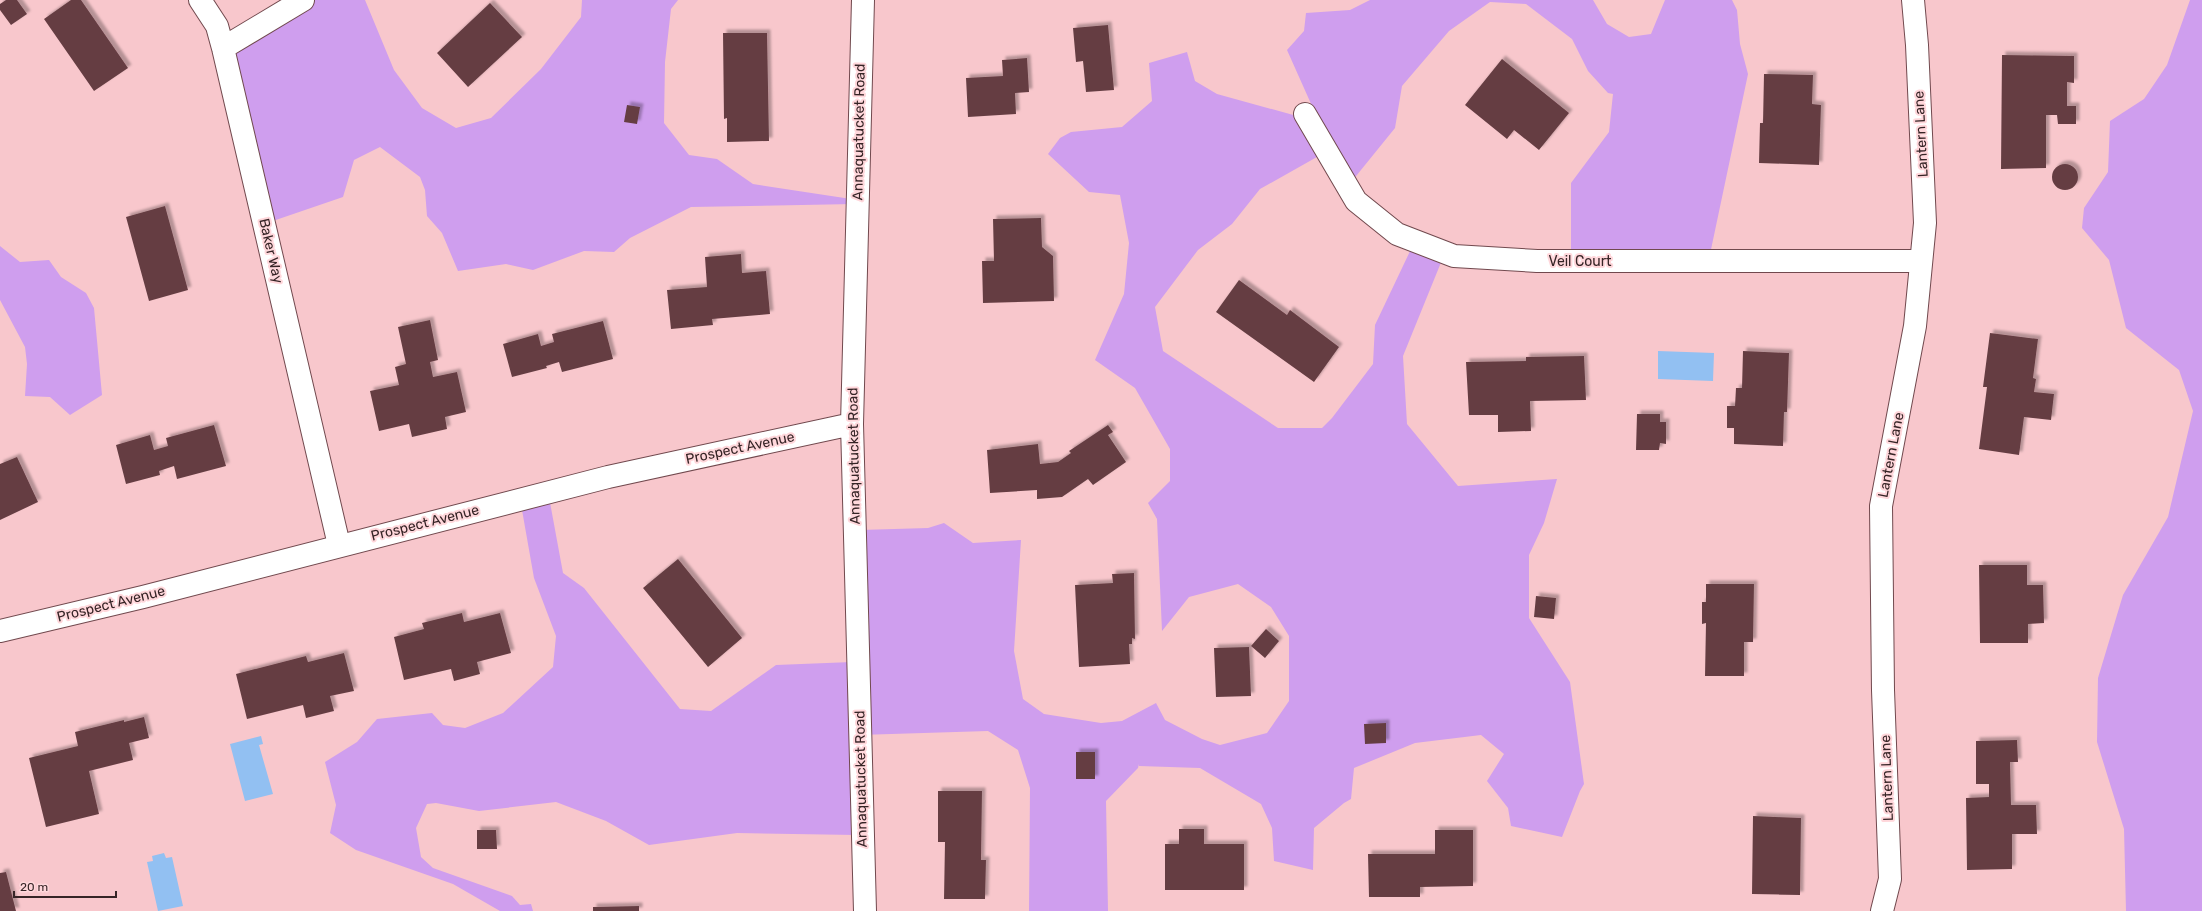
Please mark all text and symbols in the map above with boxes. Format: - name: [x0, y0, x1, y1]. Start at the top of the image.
- street label: Annaquatucket Road: [849, 63, 869, 201]
- street label: Lantern Lane: [1910, 90, 1932, 178]
- street label: Baker Way: [255, 217, 287, 285]
- street label: Veil Court: [1548, 253, 1612, 270]
- street label: Annaquatucket Road: [844, 387, 864, 525]
- street label: Lantern Lane: [1874, 411, 1908, 499]
- street label: Prospect Avenue: [684, 428, 796, 468]
- street label: Prospect Avenue: [369, 501, 481, 545]
- street label: Prospect Avenue: [55, 582, 167, 626]
- street label: Annaquatucket Road: [851, 710, 871, 848]
- street label: Lantern Lane: [1877, 734, 1897, 822]
- scale bar: [14, 873, 116, 899]
- text: 20 m: [20, 880, 48, 894]

